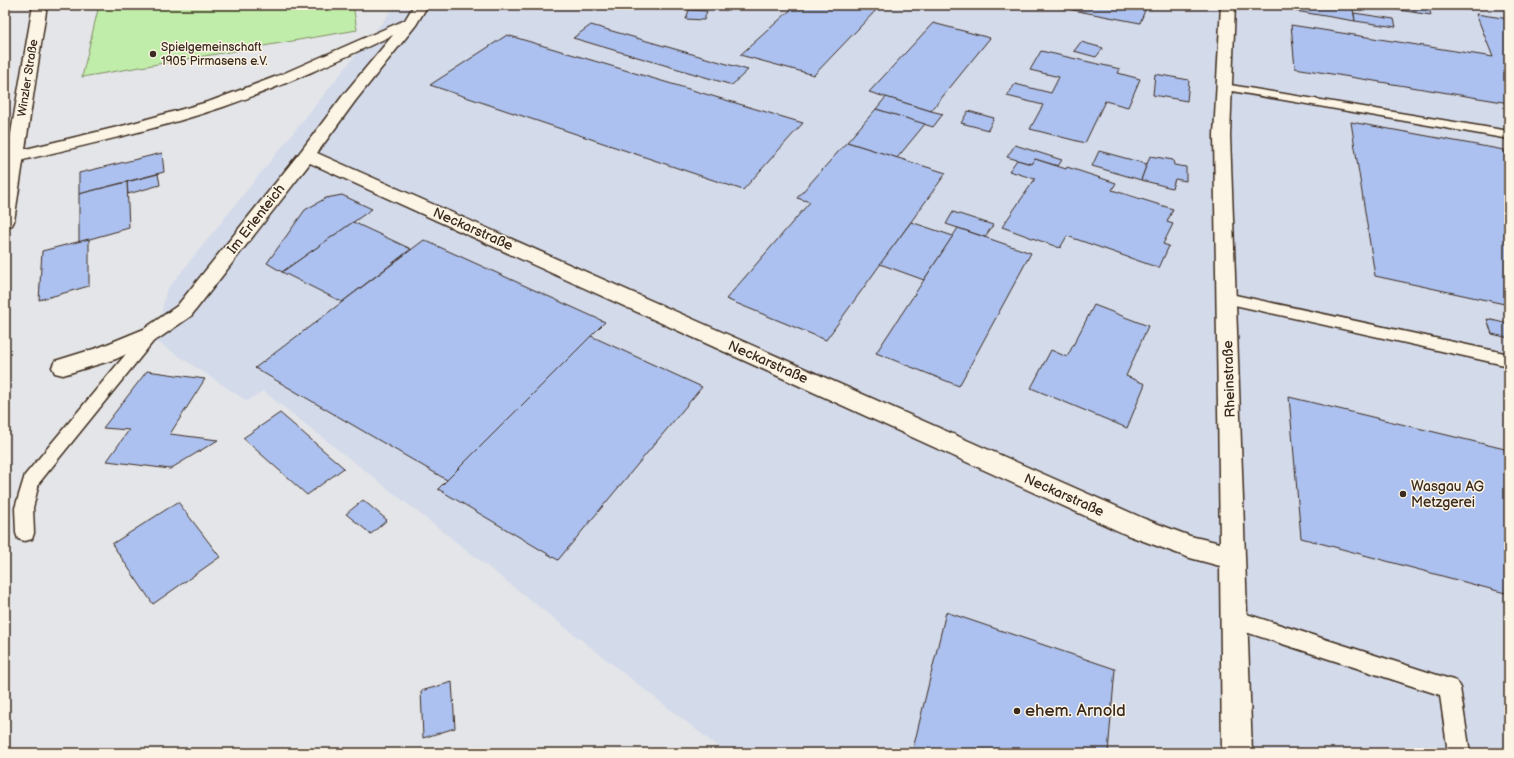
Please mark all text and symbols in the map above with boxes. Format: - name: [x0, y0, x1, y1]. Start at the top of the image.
- street label: Winzler Straße: [14, 38, 42, 118]
- place label: Spielgemeinschaft 1905 Pirmasens e.V.: [161, 40, 268, 69]
- marker: Spielgemeinschaft 1905 Pirmasens e.V.: [148, 49, 158, 59]
- street label: Im Erlenteich: [223, 181, 289, 257]
- street label: Neckarstraße: [430, 204, 516, 254]
- street label: Neckarstraße: [725, 337, 811, 387]
- street label: Rheinstraße: [1219, 340, 1239, 418]
- street label: Neckarstraße: [1021, 470, 1107, 520]
- place label: Wasgau AG Metzgerei: [1411, 478, 1485, 511]
- marker: Wasgau AG Metzgerei: [1398, 489, 1408, 499]
- place label: ehem. Arnold: [1025, 701, 1126, 721]
- marker: ehem. Arnold: [1012, 706, 1022, 716]

